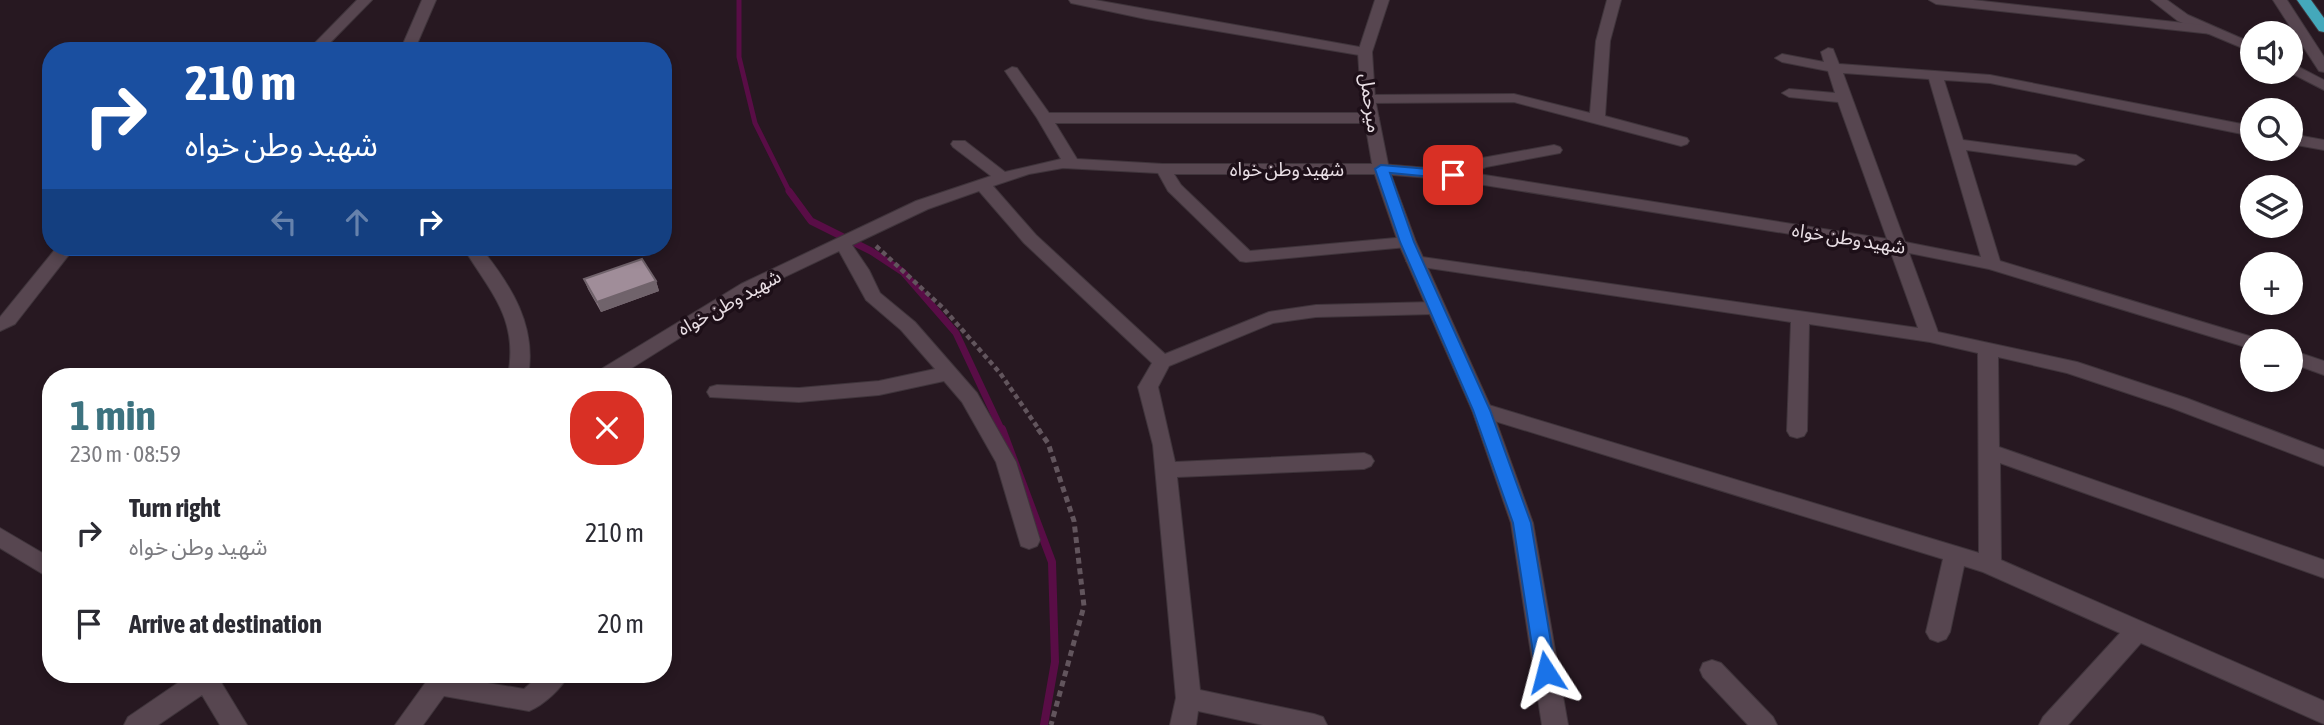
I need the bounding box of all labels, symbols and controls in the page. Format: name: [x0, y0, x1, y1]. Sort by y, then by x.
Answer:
map controls: [2240, 21, 2303, 392]
button: sound: [2240, 21, 2303, 84]
text: 210 m: [185, 54, 296, 110]
icon: right: [70, 70, 161, 161]
street label: میرحمل: [1355, 72, 1386, 134]
button: search: [2240, 98, 2303, 161]
text: شهید وطن خواه: [185, 126, 378, 163]
pin: [1423, 145, 1483, 205]
icon: arrive: [1434, 156, 1472, 194]
street label: شهید وطن خواه: [1230, 158, 1344, 181]
button: layers: [2240, 175, 2303, 238]
icon: left: [265, 203, 303, 241]
icon: ahead: [338, 203, 376, 241]
icon: right: [411, 203, 449, 241]
street label: شهید وطن خواه: [1791, 218, 1907, 259]
button: +: [2240, 252, 2303, 315]
street label: شهید وطن خواه: [674, 265, 785, 340]
button: −: [2240, 329, 2303, 392]
text: 1 min: [70, 391, 156, 439]
button: close: [570, 391, 644, 465]
text: 230 m · 08:59: [70, 441, 181, 467]
text: Turn right: [129, 493, 220, 523]
icon: right: [70, 514, 108, 552]
text: 210 m: [585, 518, 644, 548]
text: شهید وطن خواه: [129, 534, 268, 560]
icon: arrive: [70, 605, 108, 643]
text: Arrive at destination: [129, 609, 322, 639]
text: 20 m: [597, 609, 644, 639]
position arrow: [1509, 635, 1583, 709]

